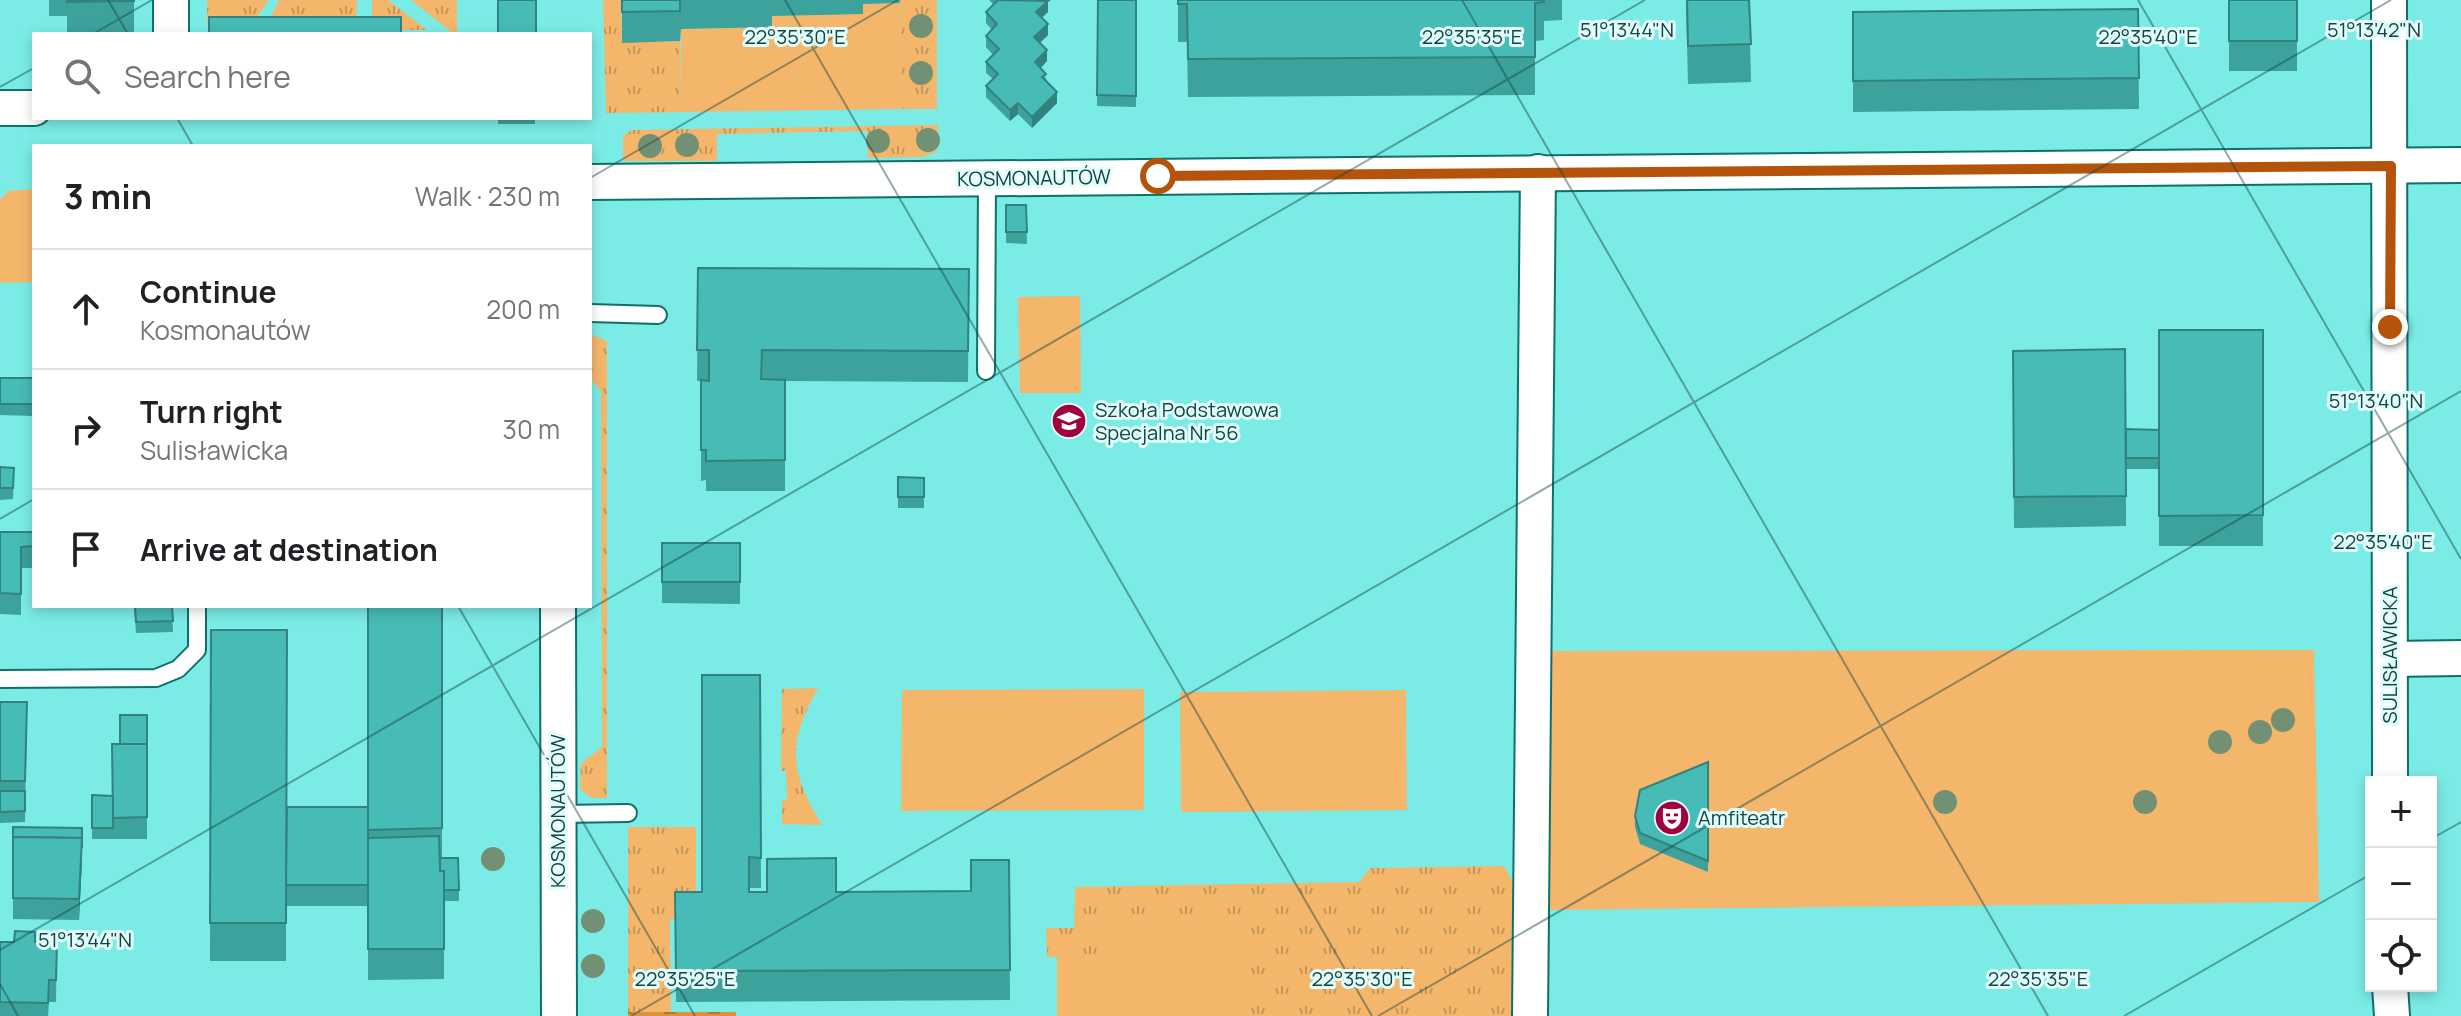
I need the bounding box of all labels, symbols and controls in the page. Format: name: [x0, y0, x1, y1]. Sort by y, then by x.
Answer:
text: 51°13'44"N: [1580, 16, 1674, 43]
text: 51°13'42"N: [2327, 16, 2421, 43]
text: 22°35'30"E: [744, 23, 846, 50]
text: 22°35'35"E: [1422, 23, 1522, 50]
text: 22°35'40"E: [2098, 23, 2198, 50]
search box: [32, 32, 592, 120]
icon: search: [60, 54, 104, 98]
text: Search here: [124, 56, 291, 97]
route start: [1140, 158, 1176, 194]
street label: KOSMONAUTÓW: [957, 163, 1111, 192]
text: 3 min: [64, 173, 152, 219]
text: Walk · 230 m: [415, 178, 560, 214]
text: Continue: [140, 271, 276, 312]
icon: ahead: [64, 287, 108, 331]
text: 200 m: [486, 291, 560, 327]
route end: [2372, 309, 2408, 345]
text: Kosmonautów: [140, 312, 311, 348]
text: 51°13'40"N: [2329, 387, 2423, 414]
text: Turn right: [140, 391, 283, 432]
place label: Szkoła Podstawowa Specjalna Nr 56: [1095, 396, 1279, 446]
school or university icon: Szkoła Podstawowa Specjalna Nr 56: [1050, 402, 1088, 440]
icon: right: [64, 407, 108, 451]
text: 30 m: [503, 411, 560, 447]
text: Sulisławicka: [140, 432, 288, 468]
icon: arrive: [64, 527, 108, 571]
text: 22°35'40"E: [2333, 528, 2433, 555]
text: Arrive at destination: [140, 529, 438, 570]
street label: SULISŁAWICKA: [2376, 586, 2403, 724]
street label: KOSMONAUTÓW: [544, 734, 571, 888]
map controls: [2365, 776, 2437, 992]
button: +: [2365, 776, 2437, 848]
theatre icon: Amfiteatr: [1653, 799, 1691, 837]
place label: Amfiteatr: [1698, 804, 1785, 831]
button: −: [2365, 848, 2437, 920]
button: locate: [2365, 920, 2437, 992]
text: 51°13'44"N: [38, 926, 132, 953]
text: 22°35'25"E: [635, 965, 735, 992]
text: 22°35'30"E: [1311, 965, 1413, 992]
text: 22°35'35"E: [1988, 965, 2088, 992]

